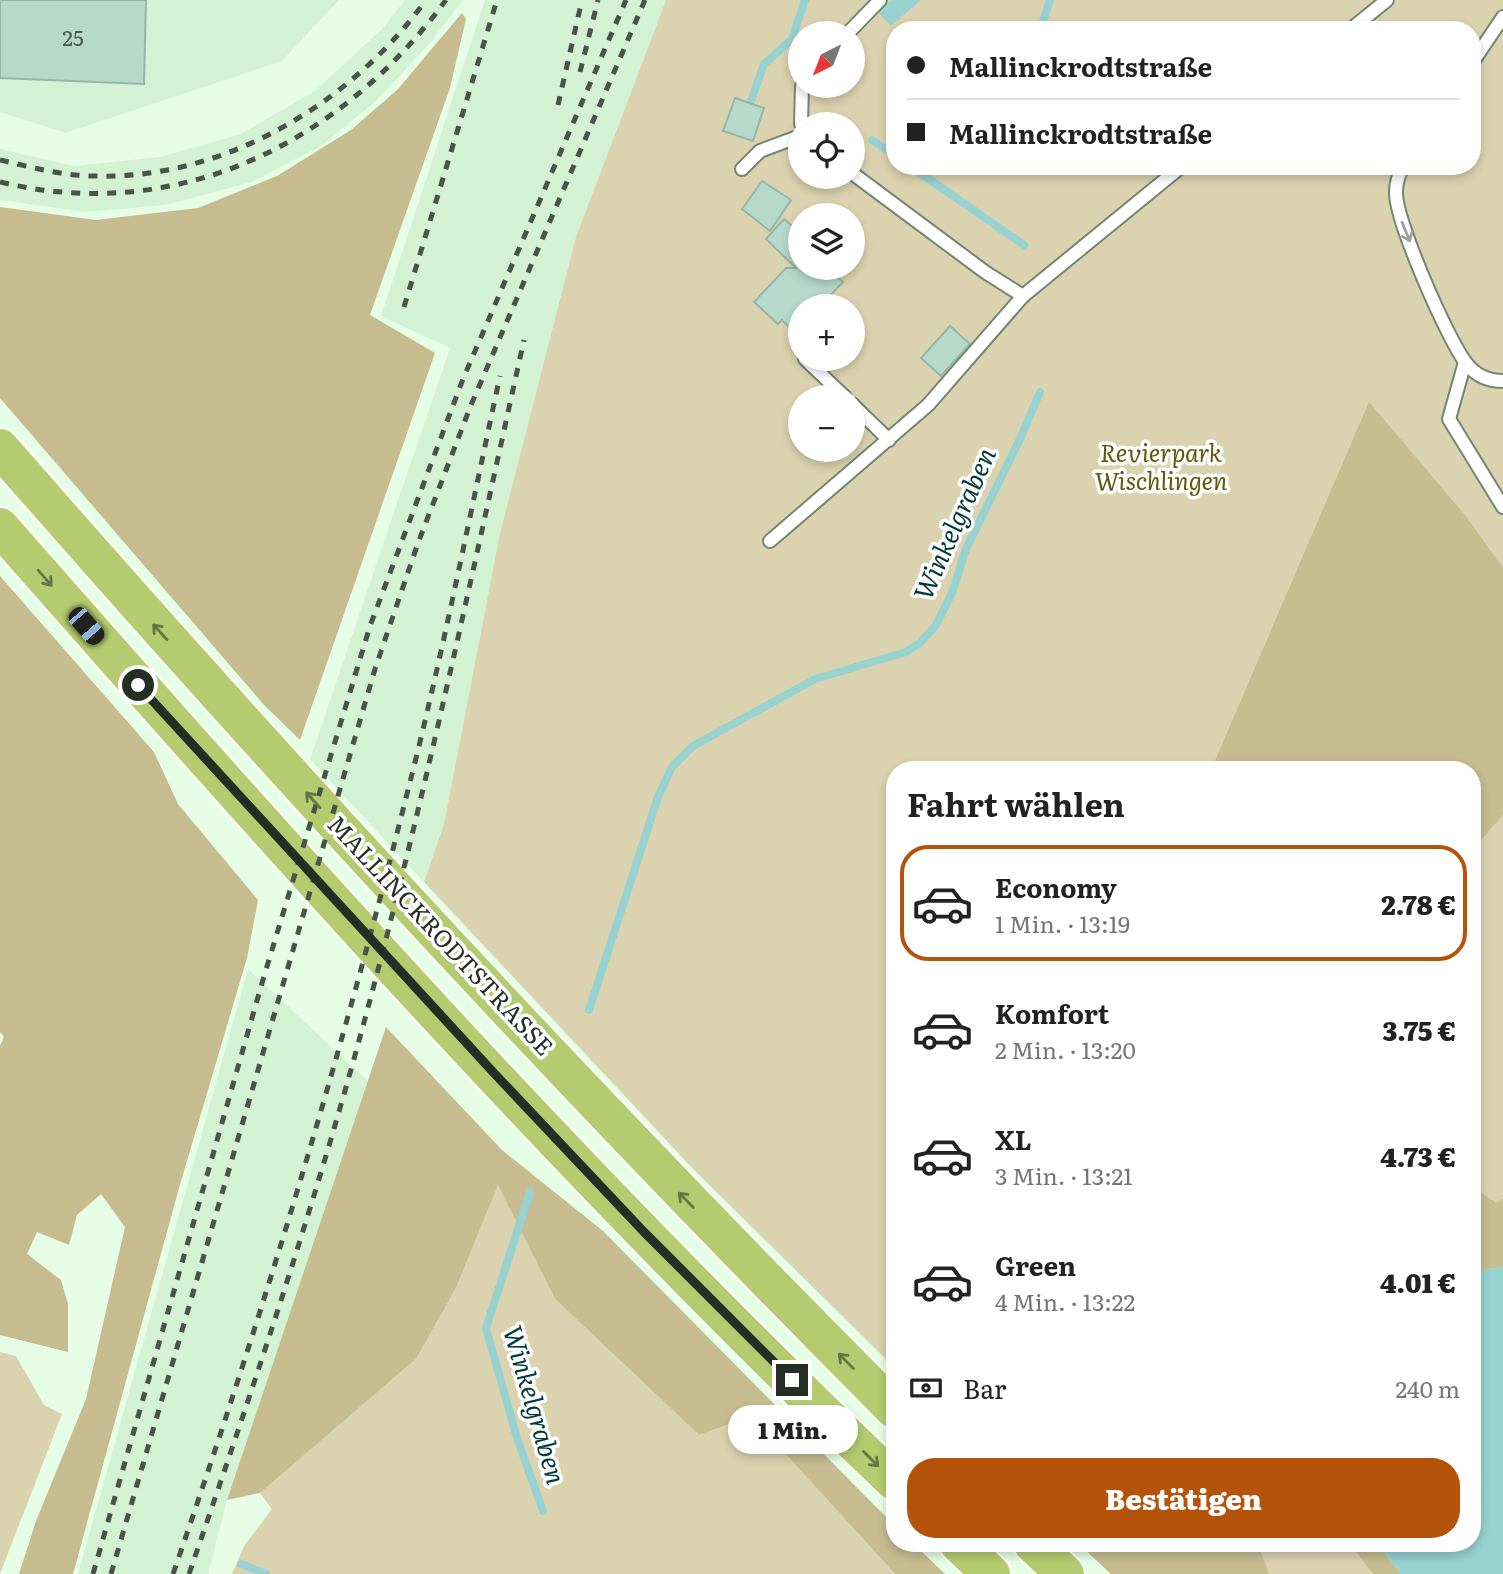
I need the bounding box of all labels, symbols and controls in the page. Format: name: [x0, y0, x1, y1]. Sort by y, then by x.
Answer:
house number: 25: [62, 21, 84, 52]
north arrow: [788, 21, 864, 98]
map controls: [788, 21, 865, 462]
text: Mallinckrodtstraße: [949, 46, 1212, 85]
button: locate: [788, 112, 865, 189]
text: Mallinckrodtstraße: [949, 113, 1212, 152]
button: layers: [788, 203, 865, 280]
one-way arrow: [1401, 220, 1414, 242]
button: +: [788, 294, 865, 371]
button: −: [788, 385, 865, 462]
park label: Revierpark Wischlingen: [1095, 434, 1227, 497]
water label: Winkelgraben: [902, 440, 1004, 606]
one-way arrow: [37, 569, 53, 587]
car: [65, 603, 108, 649]
one-way arrow: [152, 624, 169, 641]
route start: [122, 669, 154, 701]
text: Fahrt wählen: [907, 779, 1125, 827]
one-way arrow: [305, 792, 322, 809]
street label: MALLINCKRODTSTRASSE: [321, 806, 563, 1062]
text: Economy: [995, 867, 1117, 906]
icon: car: [911, 872, 974, 935]
text: 2.78 €: [1381, 884, 1456, 923]
text: 1 Min. · 13:19: [995, 906, 1130, 940]
text: Komfort: [995, 993, 1109, 1032]
icon: car: [911, 998, 974, 1061]
text: 3.75 €: [1382, 1010, 1456, 1049]
text: 2 Min. · 13:20: [995, 1032, 1136, 1066]
text: XL: [995, 1119, 1032, 1158]
icon: car: [911, 1124, 974, 1187]
text: 4.73 €: [1380, 1136, 1456, 1175]
text: 3 Min. · 13:21: [995, 1158, 1133, 1192]
one-way arrow: [677, 1191, 694, 1208]
text: Green: [995, 1245, 1076, 1284]
icon: car: [911, 1250, 974, 1313]
text: 4.01 €: [1380, 1262, 1456, 1301]
text: 4 Min. · 13:22: [995, 1284, 1135, 1318]
water label: Winkelgraben: [495, 1320, 578, 1489]
one-way arrow: [838, 1353, 855, 1370]
route end: [776, 1364, 808, 1396]
text: Bar: [963, 1368, 1006, 1407]
icon: cash: [907, 1369, 945, 1407]
text: 240 m: [1395, 1371, 1460, 1405]
callout: 1 Min.: [727, 1404, 857, 1454]
text: 1 Min.: [758, 1412, 828, 1446]
one-way arrow: [862, 1450, 879, 1467]
button: Bestätigen: [907, 1458, 1460, 1538]

